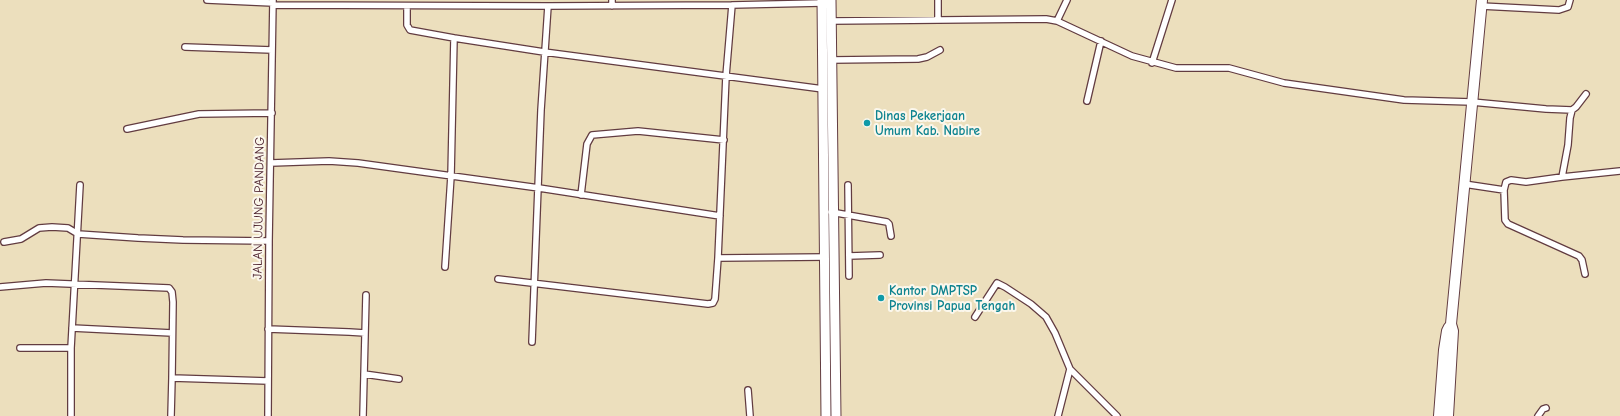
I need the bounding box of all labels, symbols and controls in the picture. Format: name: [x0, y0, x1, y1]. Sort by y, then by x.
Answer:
place label: Dinas Pekerjaan Umum Kab. Nabire: [875, 108, 980, 139]
marker: Dinas Pekerjaan Umum Kab. Nabire: [862, 118, 872, 128]
street label: JALAN UJUNG PANDANG: [250, 136, 268, 280]
place label: Kantor DMPTSP Provinsi Papua Tengah: [889, 283, 1015, 314]
marker: Kantor DMPTSP Provinsi Papua Tengah: [876, 293, 886, 303]

